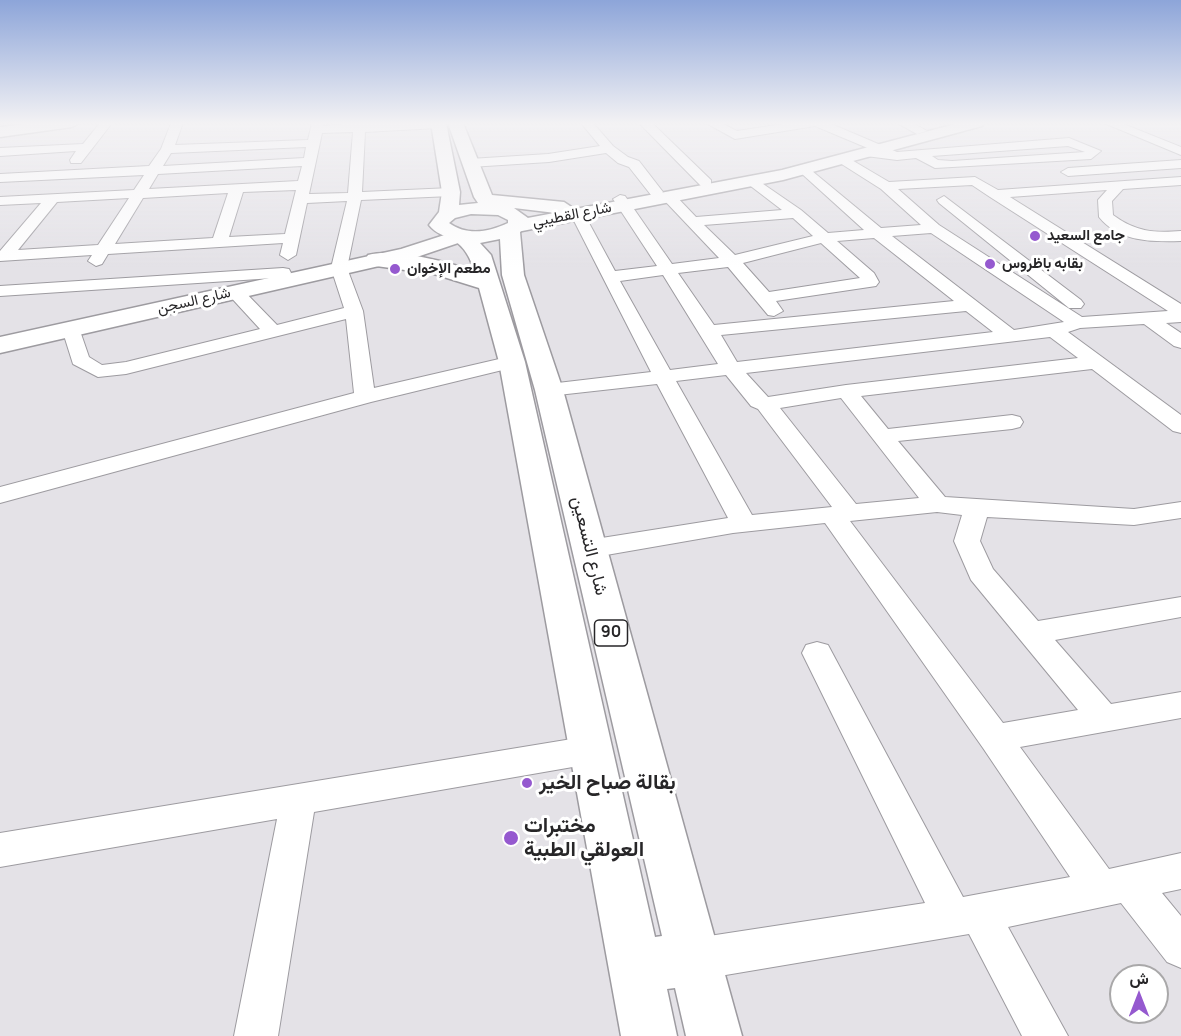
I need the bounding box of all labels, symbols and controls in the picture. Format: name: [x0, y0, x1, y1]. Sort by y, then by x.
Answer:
street label: شارع القطيبي: [531, 199, 613, 231]
place label: جامع السعيد: [1047, 227, 1125, 245]
marker: جامع السعيد: [1028, 229, 1042, 243]
place label: بقابه باظروس: [1002, 255, 1083, 273]
marker: بقابه باظروس: [983, 257, 997, 271]
place label: مطعم الإخوان: [407, 260, 491, 278]
marker: مطعم الإخوان: [388, 262, 402, 276]
street label: شارع السجن: [156, 284, 232, 318]
street label: شارع التسعين: [566, 494, 612, 598]
road number: 90: [594, 620, 628, 646]
place label: بقالة صباح الخير: [539, 770, 676, 796]
marker: بقالة صباح الخير: [520, 776, 534, 790]
place label: مختبرات العولقي الطبية: [524, 813, 644, 863]
marker: مختبرات العولقي الطبية: [502, 829, 520, 847]
north arrow: [1109, 964, 1169, 1024]
text: ش: [1129, 967, 1149, 989]

